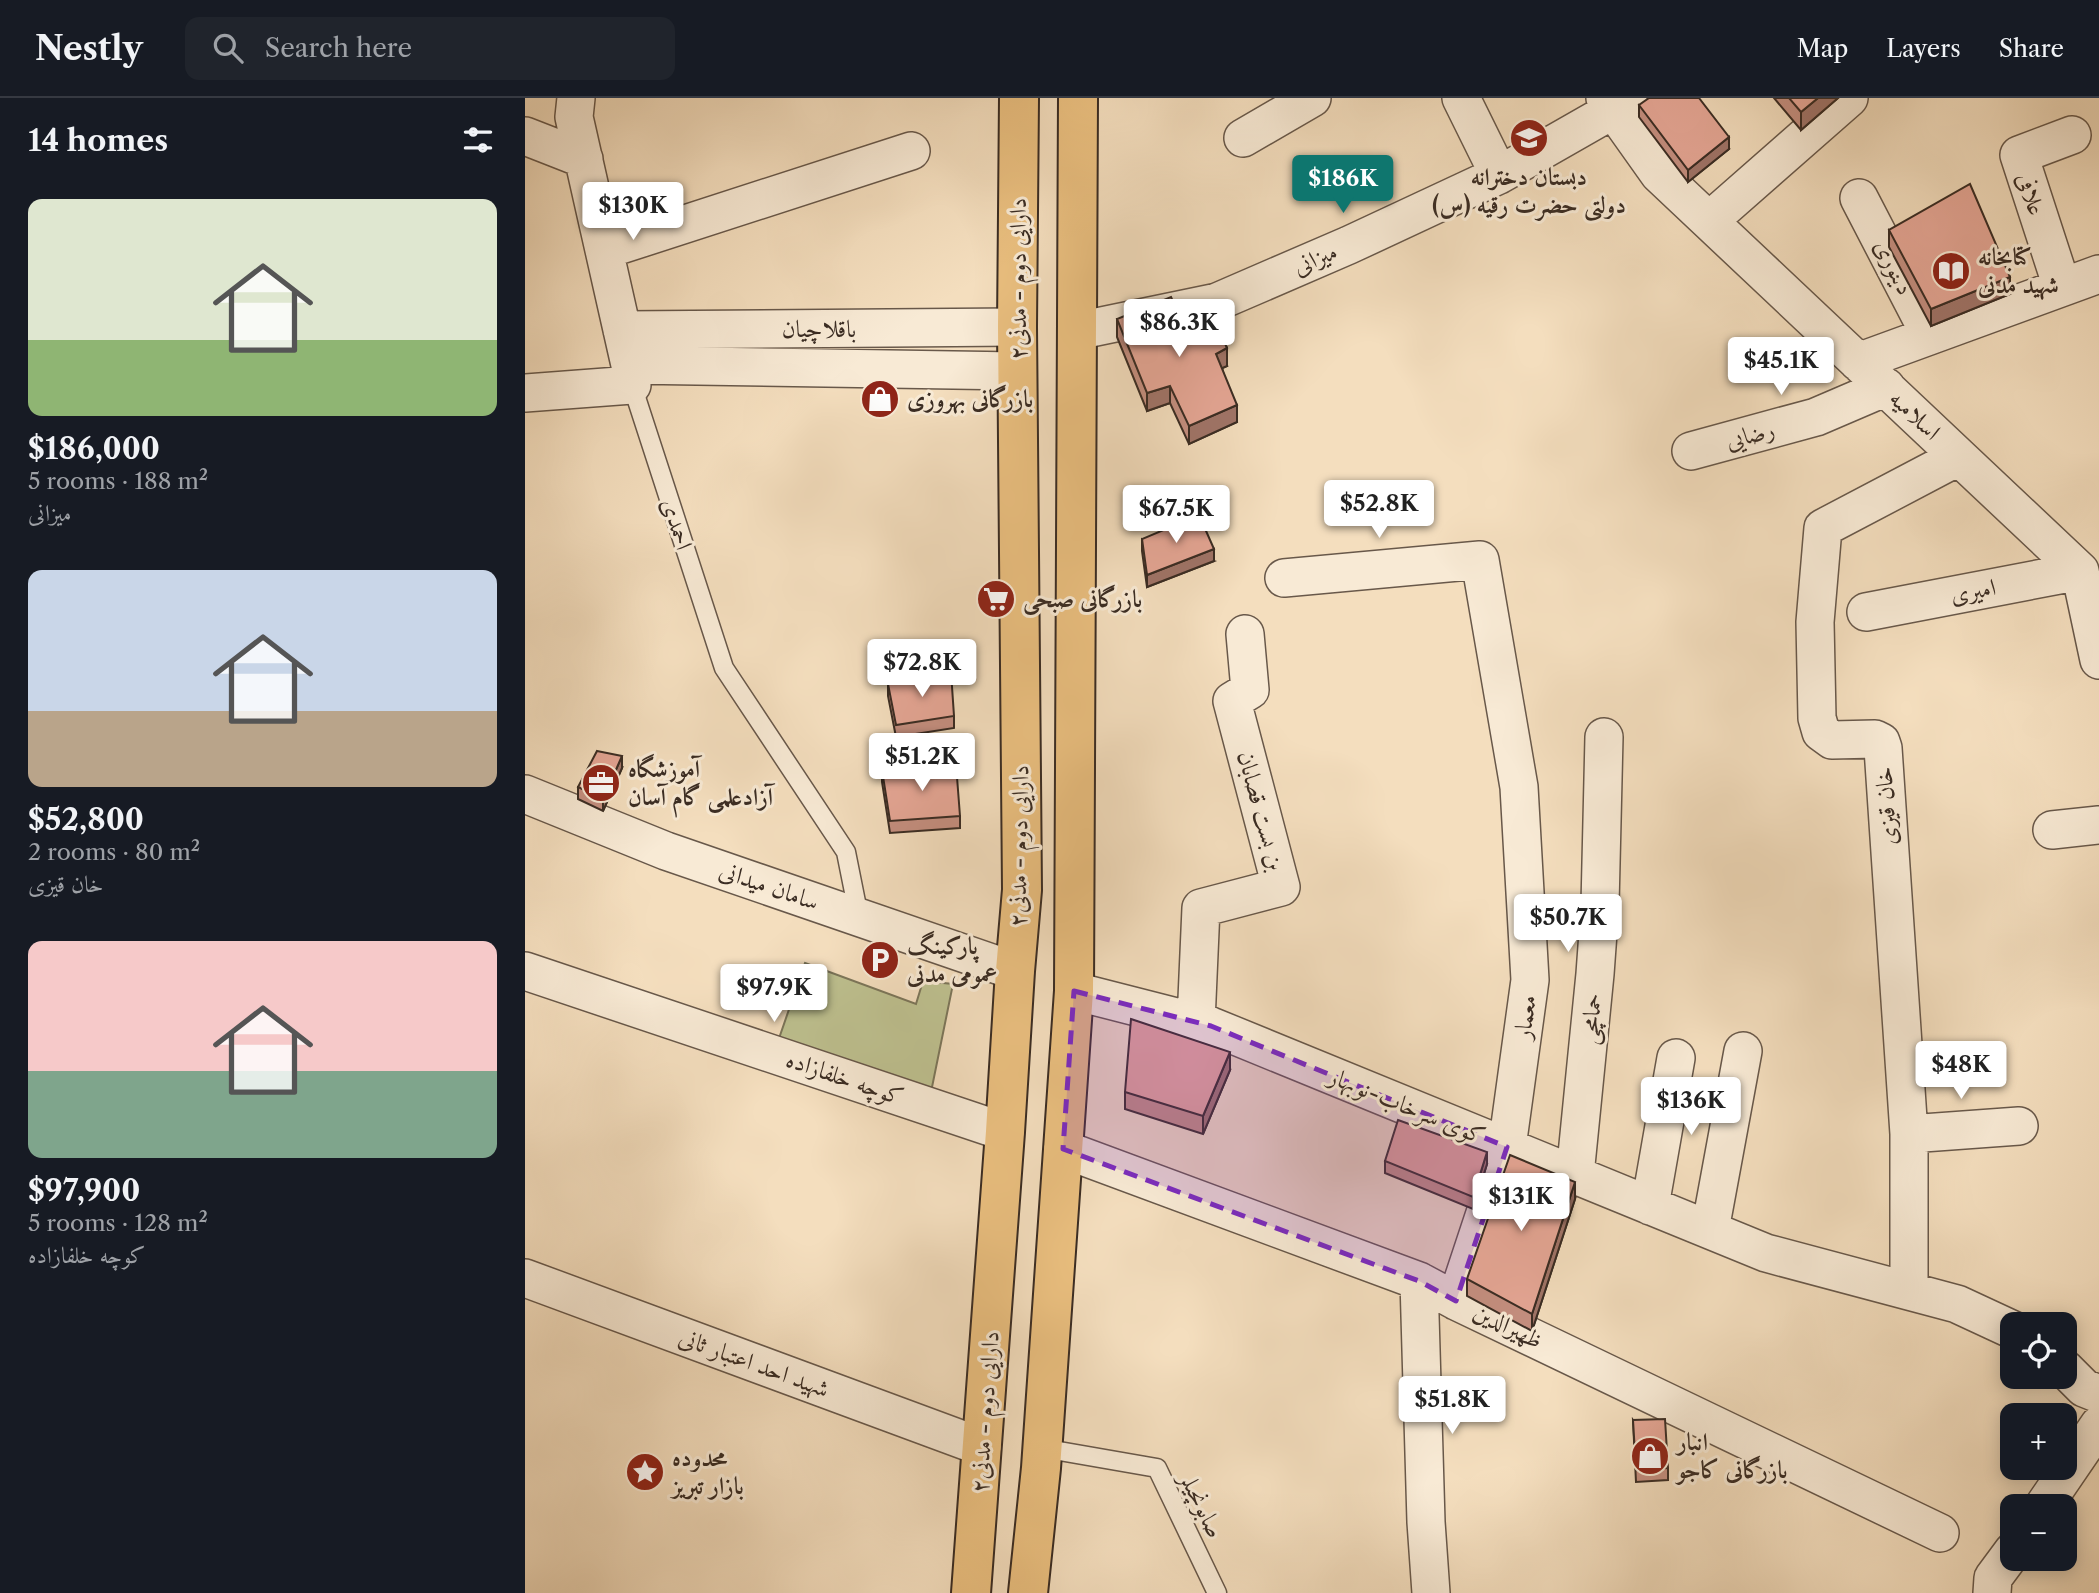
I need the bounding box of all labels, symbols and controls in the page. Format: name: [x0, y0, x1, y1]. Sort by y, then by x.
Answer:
search box: [185, 17, 675, 80]
text: Nestly: [35, 28, 143, 69]
icon: search: [209, 29, 247, 67]
text: Search here: [265, 32, 412, 64]
text: Map: [1797, 34, 1848, 63]
text: Layers: [1886, 34, 1961, 63]
text: Share: [1999, 34, 2064, 63]
school or university icon: دبستان دخترانه دولتی حضرت رقیه (س): [1508, 117, 1550, 159]
icon: filters: [459, 121, 497, 159]
text: 14 homes: [28, 122, 168, 159]
pin: $186K: [1294, 156, 1392, 215]
place label: دبستان دخترانه دولتی حضرت رقیه (س): [1432, 162, 1626, 222]
text: $186K: [1308, 164, 1378, 192]
street label: علافی: [2011, 169, 2052, 219]
pin: $130K: [584, 183, 682, 242]
text: $130K: [598, 191, 668, 219]
street label: دارایی دوم - مدنی۲: [1003, 198, 1039, 360]
street label: دینوری: [1867, 234, 1921, 300]
street label: میزانی: [1288, 236, 1341, 281]
place label: کتابخانه شهید مدنی: [1977, 242, 2059, 301]
icon: home: [200, 245, 326, 371]
library icon: کتابخانه شهید مدنی: [1930, 250, 1972, 292]
pin: $86.3K: [1122, 300, 1236, 359]
text: $86.3K: [1140, 308, 1218, 336]
street label: باقلاچیان: [782, 314, 856, 345]
pin: $45.1K: [1724, 338, 1838, 397]
text: $45.1K: [1744, 346, 1818, 374]
shop icon: بازرگانی بهروزی: [859, 378, 901, 420]
street label: اسلامیه: [1884, 383, 1947, 446]
place label: بازرگانی بهروزی: [907, 384, 1033, 415]
street label: رضایی: [1722, 414, 1778, 456]
text: $186,000: [28, 430, 160, 467]
text: 5 rooms · 188 m²: [28, 467, 208, 495]
pin: $52.8K: [1322, 480, 1436, 540]
pin: $67.5K: [1119, 486, 1233, 545]
text: $52.8K: [1340, 489, 1418, 517]
street label: احمدی: [656, 494, 699, 553]
text: $67.5K: [1139, 494, 1213, 522]
text: میزانی: [28, 499, 71, 527]
street label: امیری: [1948, 572, 1998, 609]
supermarket icon: بازرگانی صبحی: [975, 578, 1017, 620]
place label: بازرگانی صبحی: [1023, 584, 1142, 615]
icon: home: [200, 616, 326, 742]
pin: $72.8K: [865, 640, 979, 699]
text: $72.8K: [883, 648, 961, 676]
pin: $51.2K: [865, 734, 979, 793]
text: $51.2K: [885, 742, 959, 770]
street label: بن بست قصابان: [1232, 748, 1292, 874]
place label: آموزشگاه آزادعلمی گام آسان: [628, 753, 776, 818]
office icon: آموزشگاه آزادعلمی گام آسان: [580, 762, 622, 804]
street label: دارایی دوم - مدنی۲: [1003, 765, 1041, 927]
street label: خان قیزی: [1868, 766, 1903, 846]
text: $52,800: [28, 801, 144, 838]
text: 2 rooms · 80 m²: [28, 838, 200, 866]
street label: سامان میدانی: [716, 855, 823, 916]
text: خان قیزی: [28, 870, 103, 898]
pin: $50.7K: [1511, 894, 1625, 954]
text: $50.7K: [1530, 903, 1606, 931]
place label: پارکینگ عمومی مدنی: [906, 930, 997, 989]
parking icon: پارکینگ عمومی مدنی: [859, 939, 901, 981]
pin: $97.9K: [717, 964, 831, 1024]
text: $97.9K: [736, 973, 812, 1001]
icon: home: [200, 987, 326, 1113]
street label: حمامچی: [1573, 992, 1611, 1046]
street label: معمار: [1507, 993, 1542, 1043]
pin: $48K: [1920, 1042, 2002, 1101]
street label: کوچه خلفازاده: [782, 1044, 908, 1114]
text: $48K: [1931, 1050, 1991, 1078]
street label: کوی سرخاب-نوبهار: [1322, 1060, 1490, 1152]
pin: $136K: [1642, 1077, 1740, 1137]
text: $136K: [1657, 1086, 1725, 1114]
text: $97,900: [28, 1172, 140, 1209]
pin: $131K: [1472, 1174, 1570, 1233]
text: $131K: [1489, 1182, 1553, 1210]
text: 5 rooms · 128 m²: [28, 1209, 208, 1237]
text: کوچه خلفازاده: [28, 1241, 145, 1269]
street label: ظهیرالدین: [1469, 1296, 1548, 1355]
map controls: [2000, 1312, 2077, 1571]
button: locate: [2000, 1312, 2077, 1389]
street label: شهید احد اعتبار ثانی: [675, 1322, 833, 1404]
street label: دارایی دوم - مدنی۲: [964, 1330, 1012, 1494]
pin: $51.8K: [1395, 1376, 1509, 1436]
text: $51.8K: [1415, 1385, 1489, 1413]
button: +: [2000, 1403, 2077, 1480]
place label: انبار بازرگانی کاجو: [1674, 1427, 1787, 1485]
shop icon: انبار بازرگانی کاجو: [1629, 1435, 1671, 1477]
place label: محدوده بازار تبریز: [669, 1443, 744, 1501]
place icon: محدوده بازار تبریز: [624, 1451, 666, 1493]
street label: صابونچیلر: [1171, 1465, 1231, 1543]
button: −: [2000, 1494, 2077, 1571]

